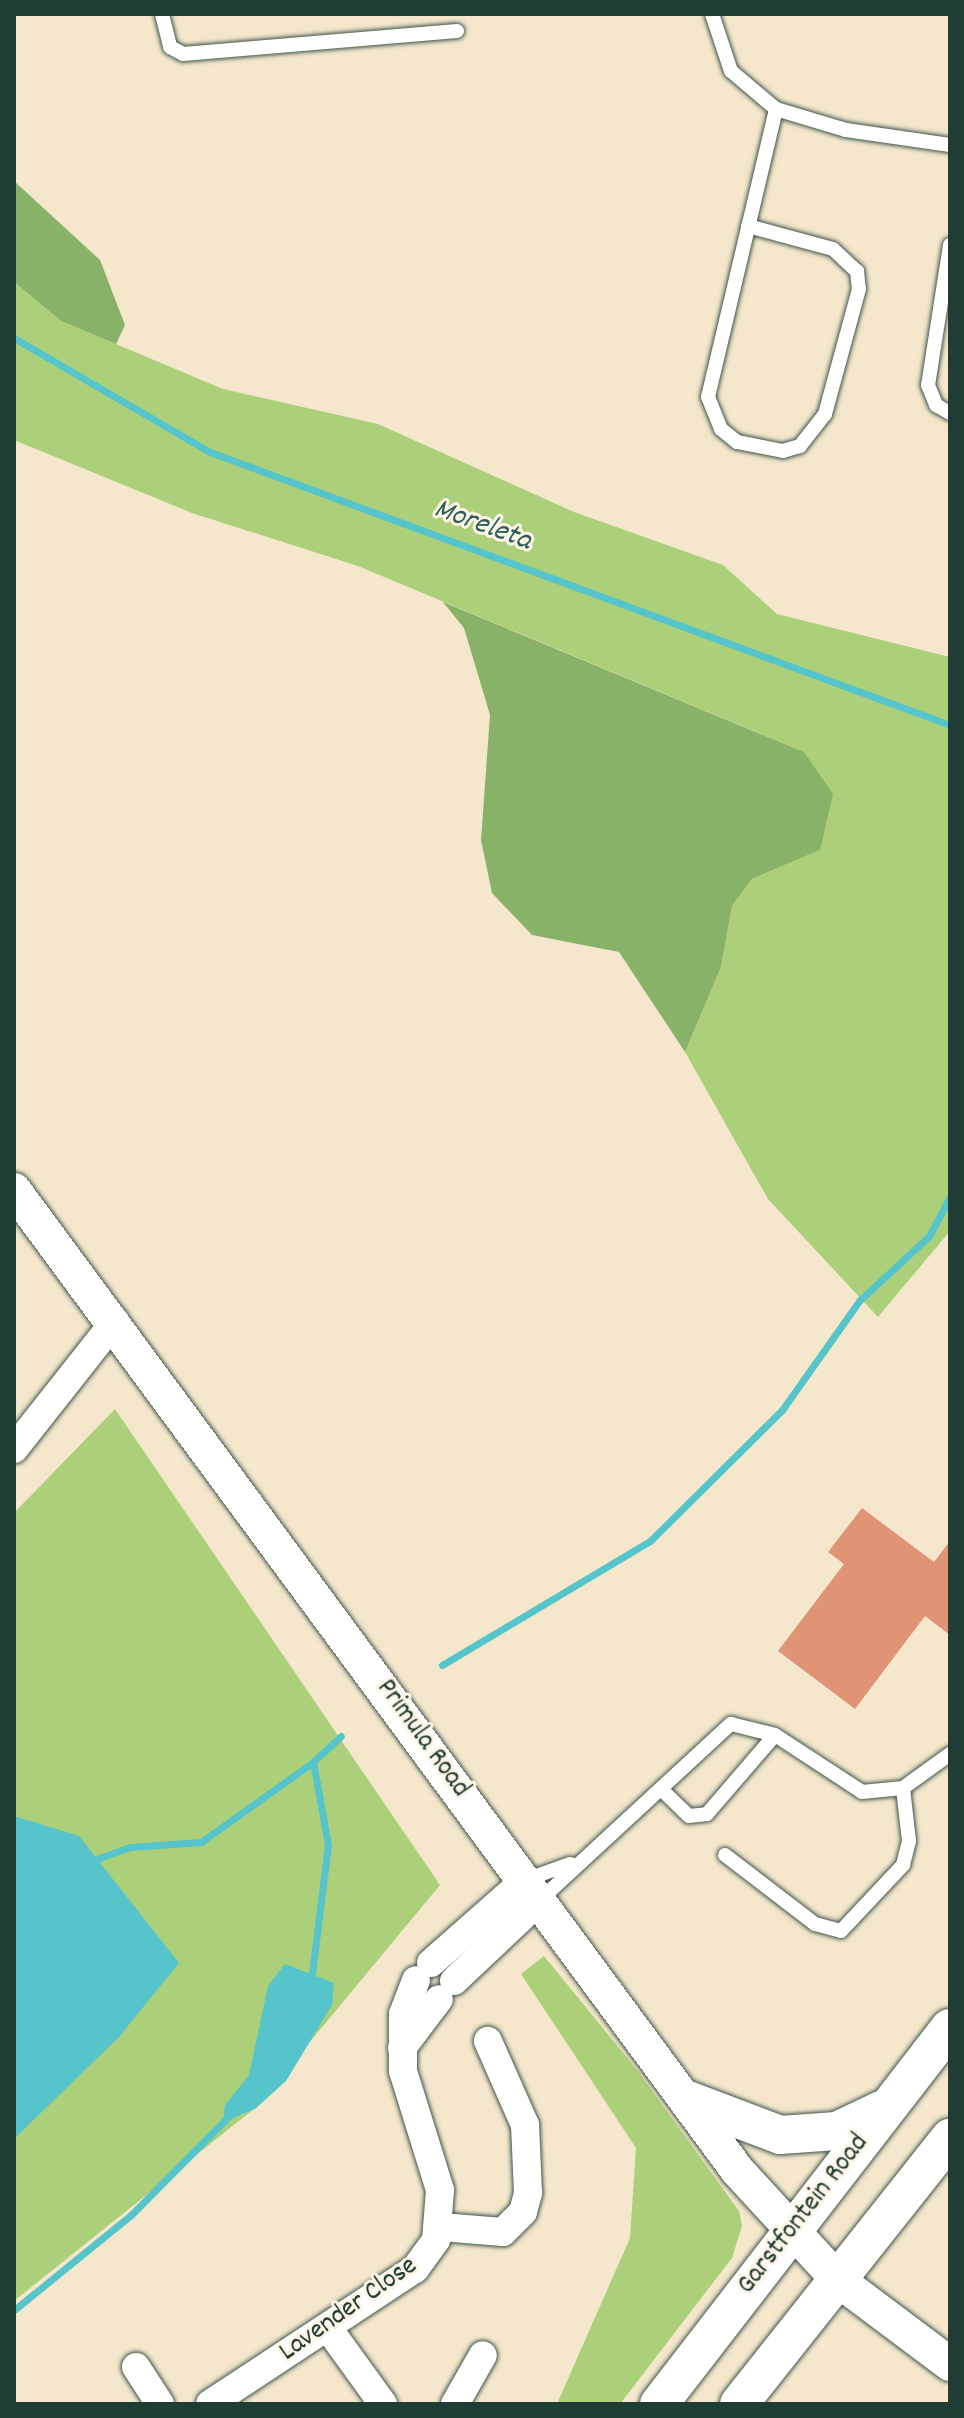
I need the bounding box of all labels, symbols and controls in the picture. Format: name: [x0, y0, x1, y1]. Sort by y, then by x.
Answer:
water label: Moreleta: [429, 493, 535, 561]
street label: Primula Road: [368, 1673, 476, 1805]
street label: Garstfontein Road: [731, 2128, 877, 2302]
street label: Lavender Close: [273, 2250, 425, 2370]

